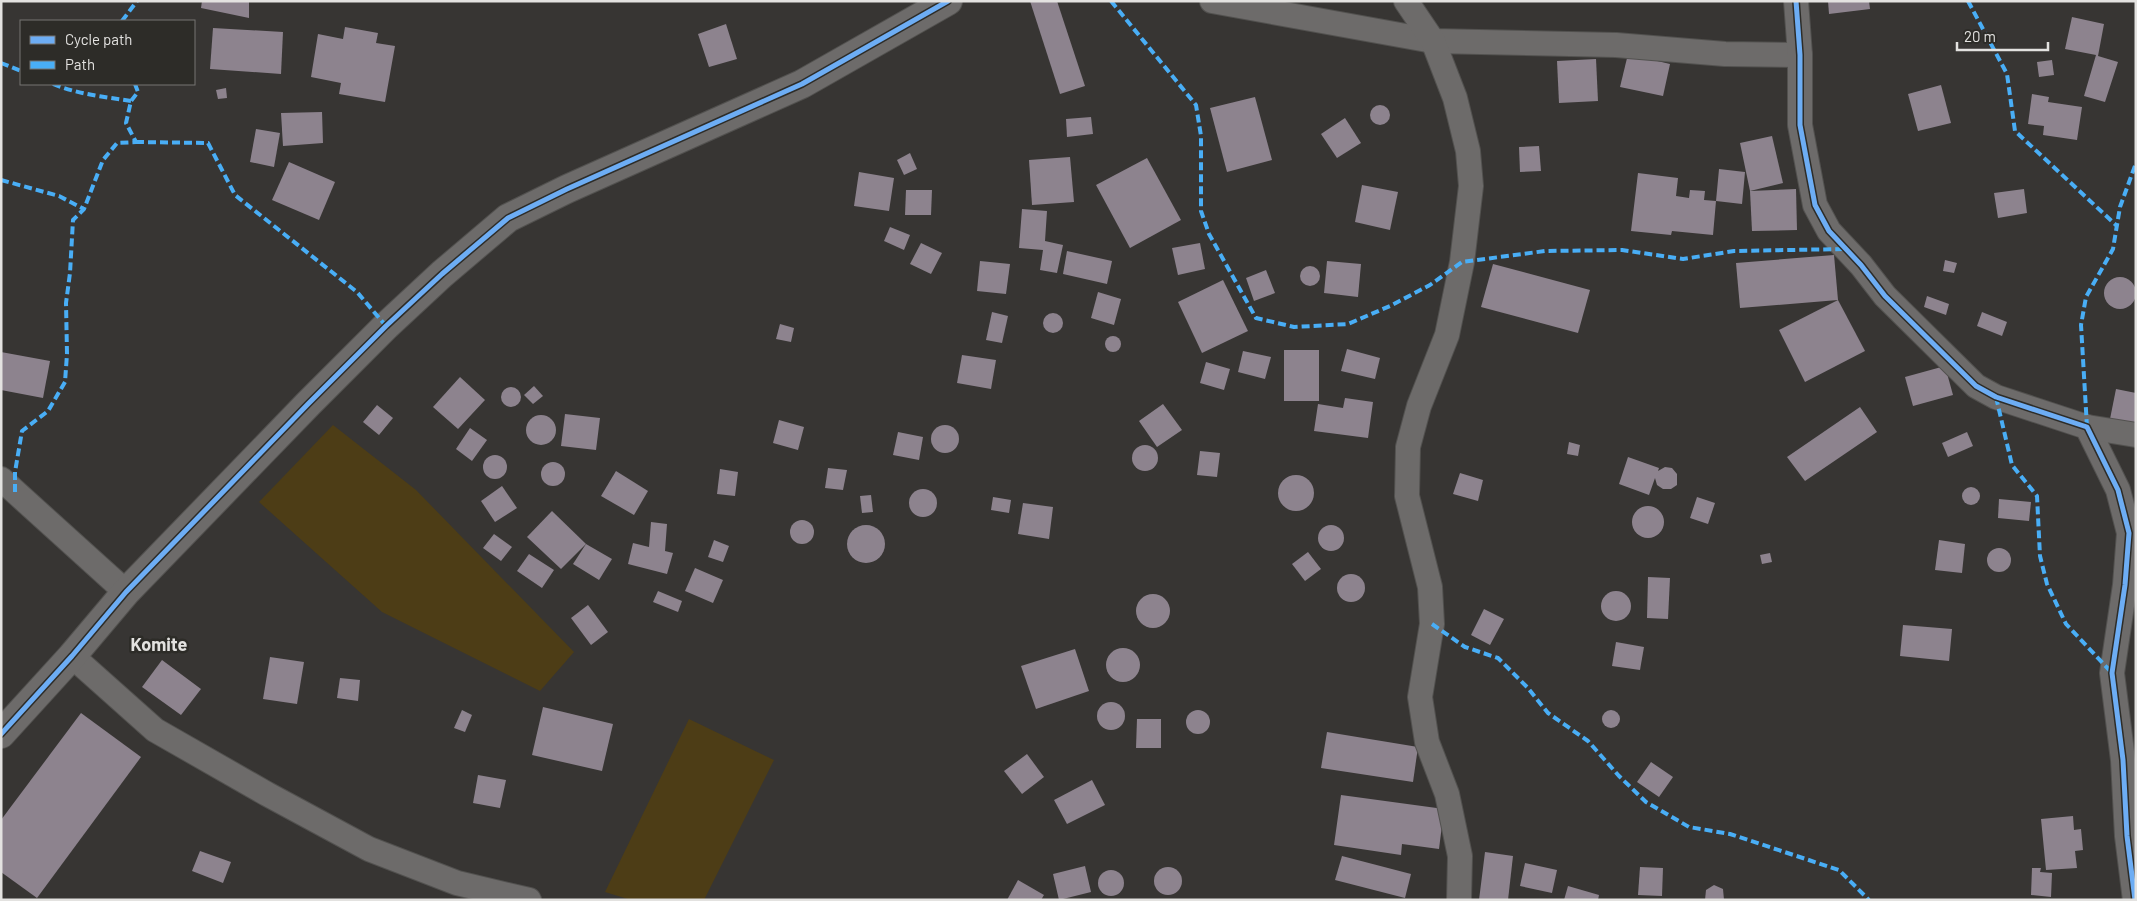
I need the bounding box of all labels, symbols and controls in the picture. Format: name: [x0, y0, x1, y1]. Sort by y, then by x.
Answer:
legend: [20, 20, 195, 85]
scale bar: [1957, 20, 2048, 52]
text: 20 m: [1964, 27, 1996, 45]
text: Cycle path: [65, 30, 132, 48]
text: Path: [65, 55, 95, 73]
district label: Komite: [131, 633, 188, 655]

